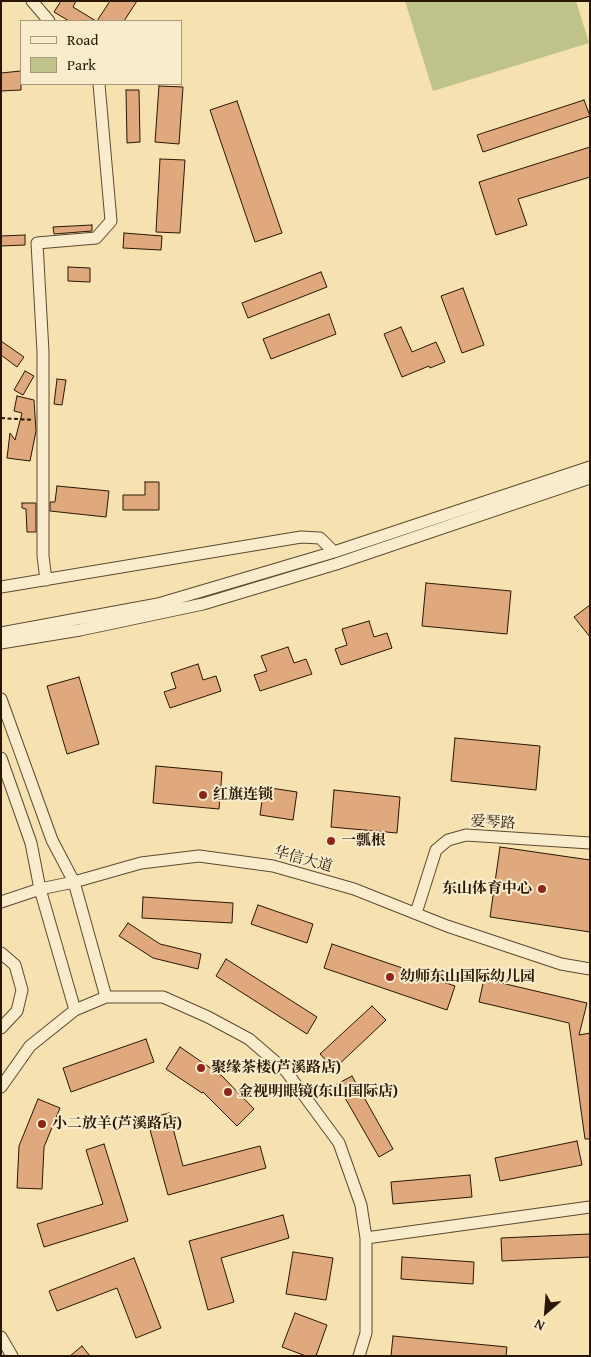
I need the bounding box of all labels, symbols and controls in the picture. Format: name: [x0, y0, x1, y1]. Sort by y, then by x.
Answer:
legend: [20, 20, 182, 85]
text: Road: [67, 29, 98, 50]
text: Park: [67, 54, 96, 75]
place label: 红旗连锁: [213, 786, 273, 804]
marker: 红旗连锁: [197, 789, 209, 801]
street label: 爱琴路: [470, 813, 516, 833]
place label: 一瓢根: [341, 832, 386, 850]
marker: 一瓢根: [325, 835, 337, 847]
street label: 华信大道: [272, 844, 334, 876]
place label: 东山体育中心: [442, 880, 532, 898]
marker: 东山体育中心: [536, 883, 548, 895]
place label: 幼师东山国际幼儿园: [400, 968, 535, 986]
marker: 幼师东山国际幼儿园: [384, 971, 396, 983]
place label: 聚缘茶楼(芦溪路店): [211, 1059, 341, 1077]
marker: 聚缘茶楼(芦溪路店): [195, 1062, 207, 1074]
place label: 金视明眼镜(东山国际店): [238, 1083, 398, 1101]
marker: 金视明眼镜(东山国际店): [222, 1086, 234, 1098]
place label: 小二放羊(芦溪路店): [52, 1115, 182, 1133]
marker: 小二放羊(芦溪路店): [36, 1118, 48, 1130]
north arrow: [521, 1287, 571, 1337]
text: N: [530, 1314, 548, 1336]

